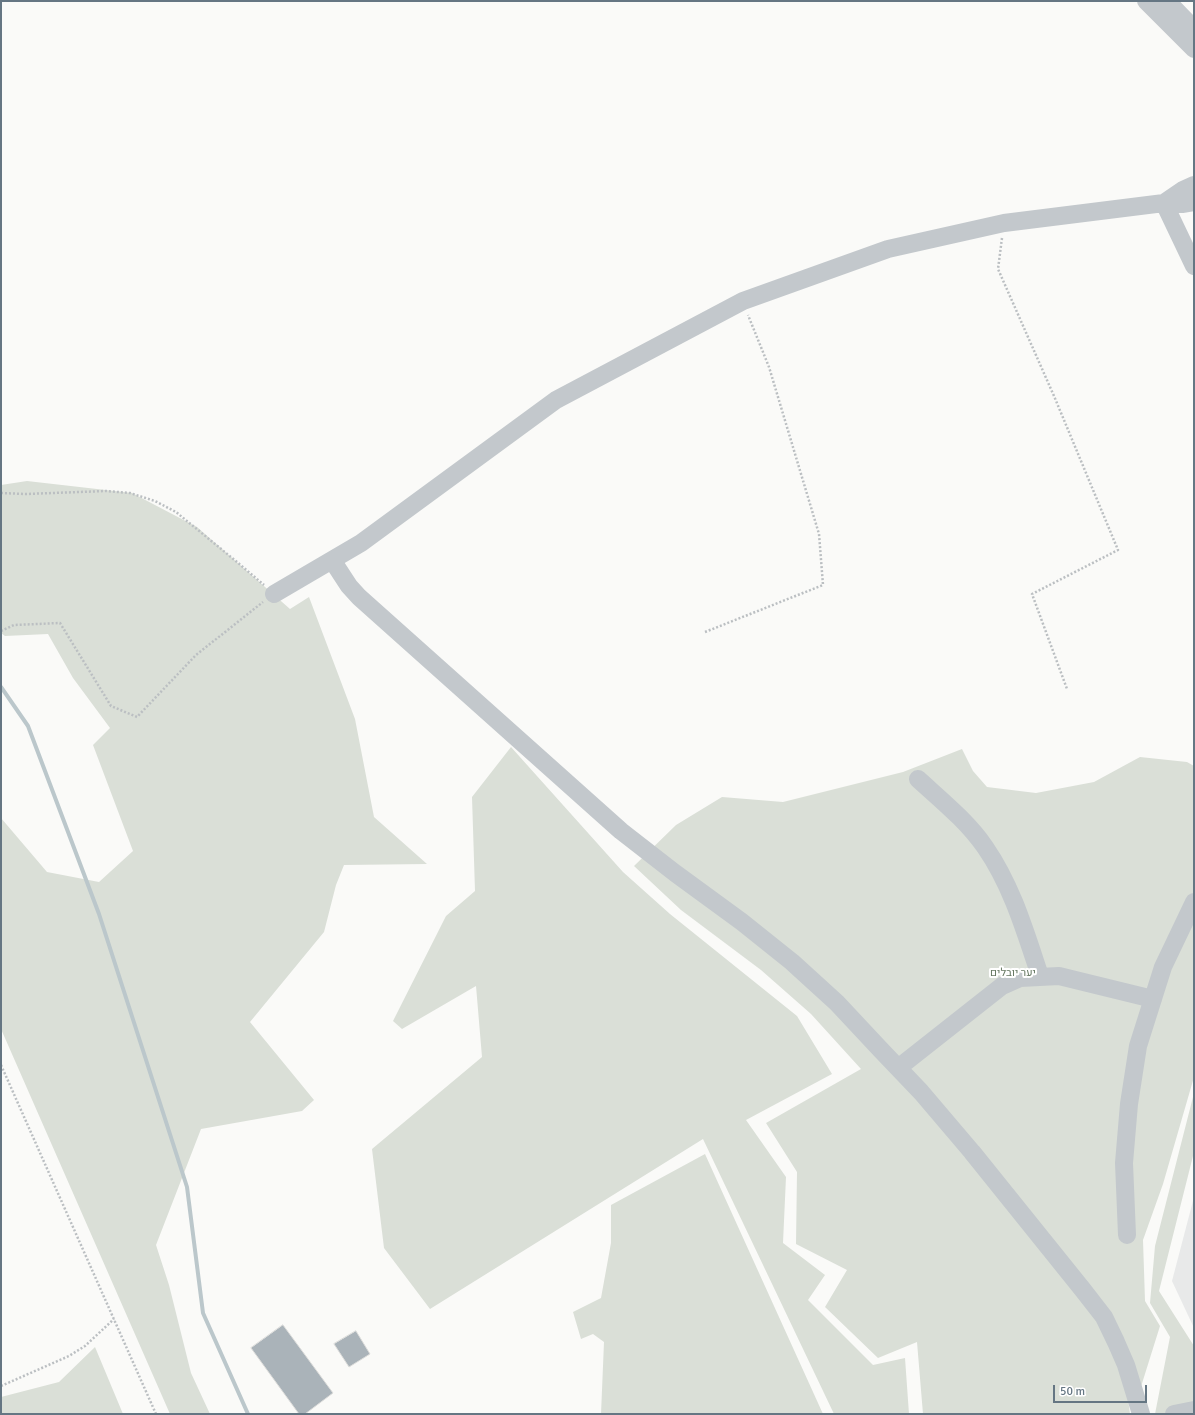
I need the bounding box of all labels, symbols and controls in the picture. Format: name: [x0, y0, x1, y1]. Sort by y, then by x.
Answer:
park label: יער יובלים: [990, 966, 1036, 980]
scale bar: [1055, 1377, 1149, 1403]
text: 50 m: [1060, 1384, 1085, 1399]

